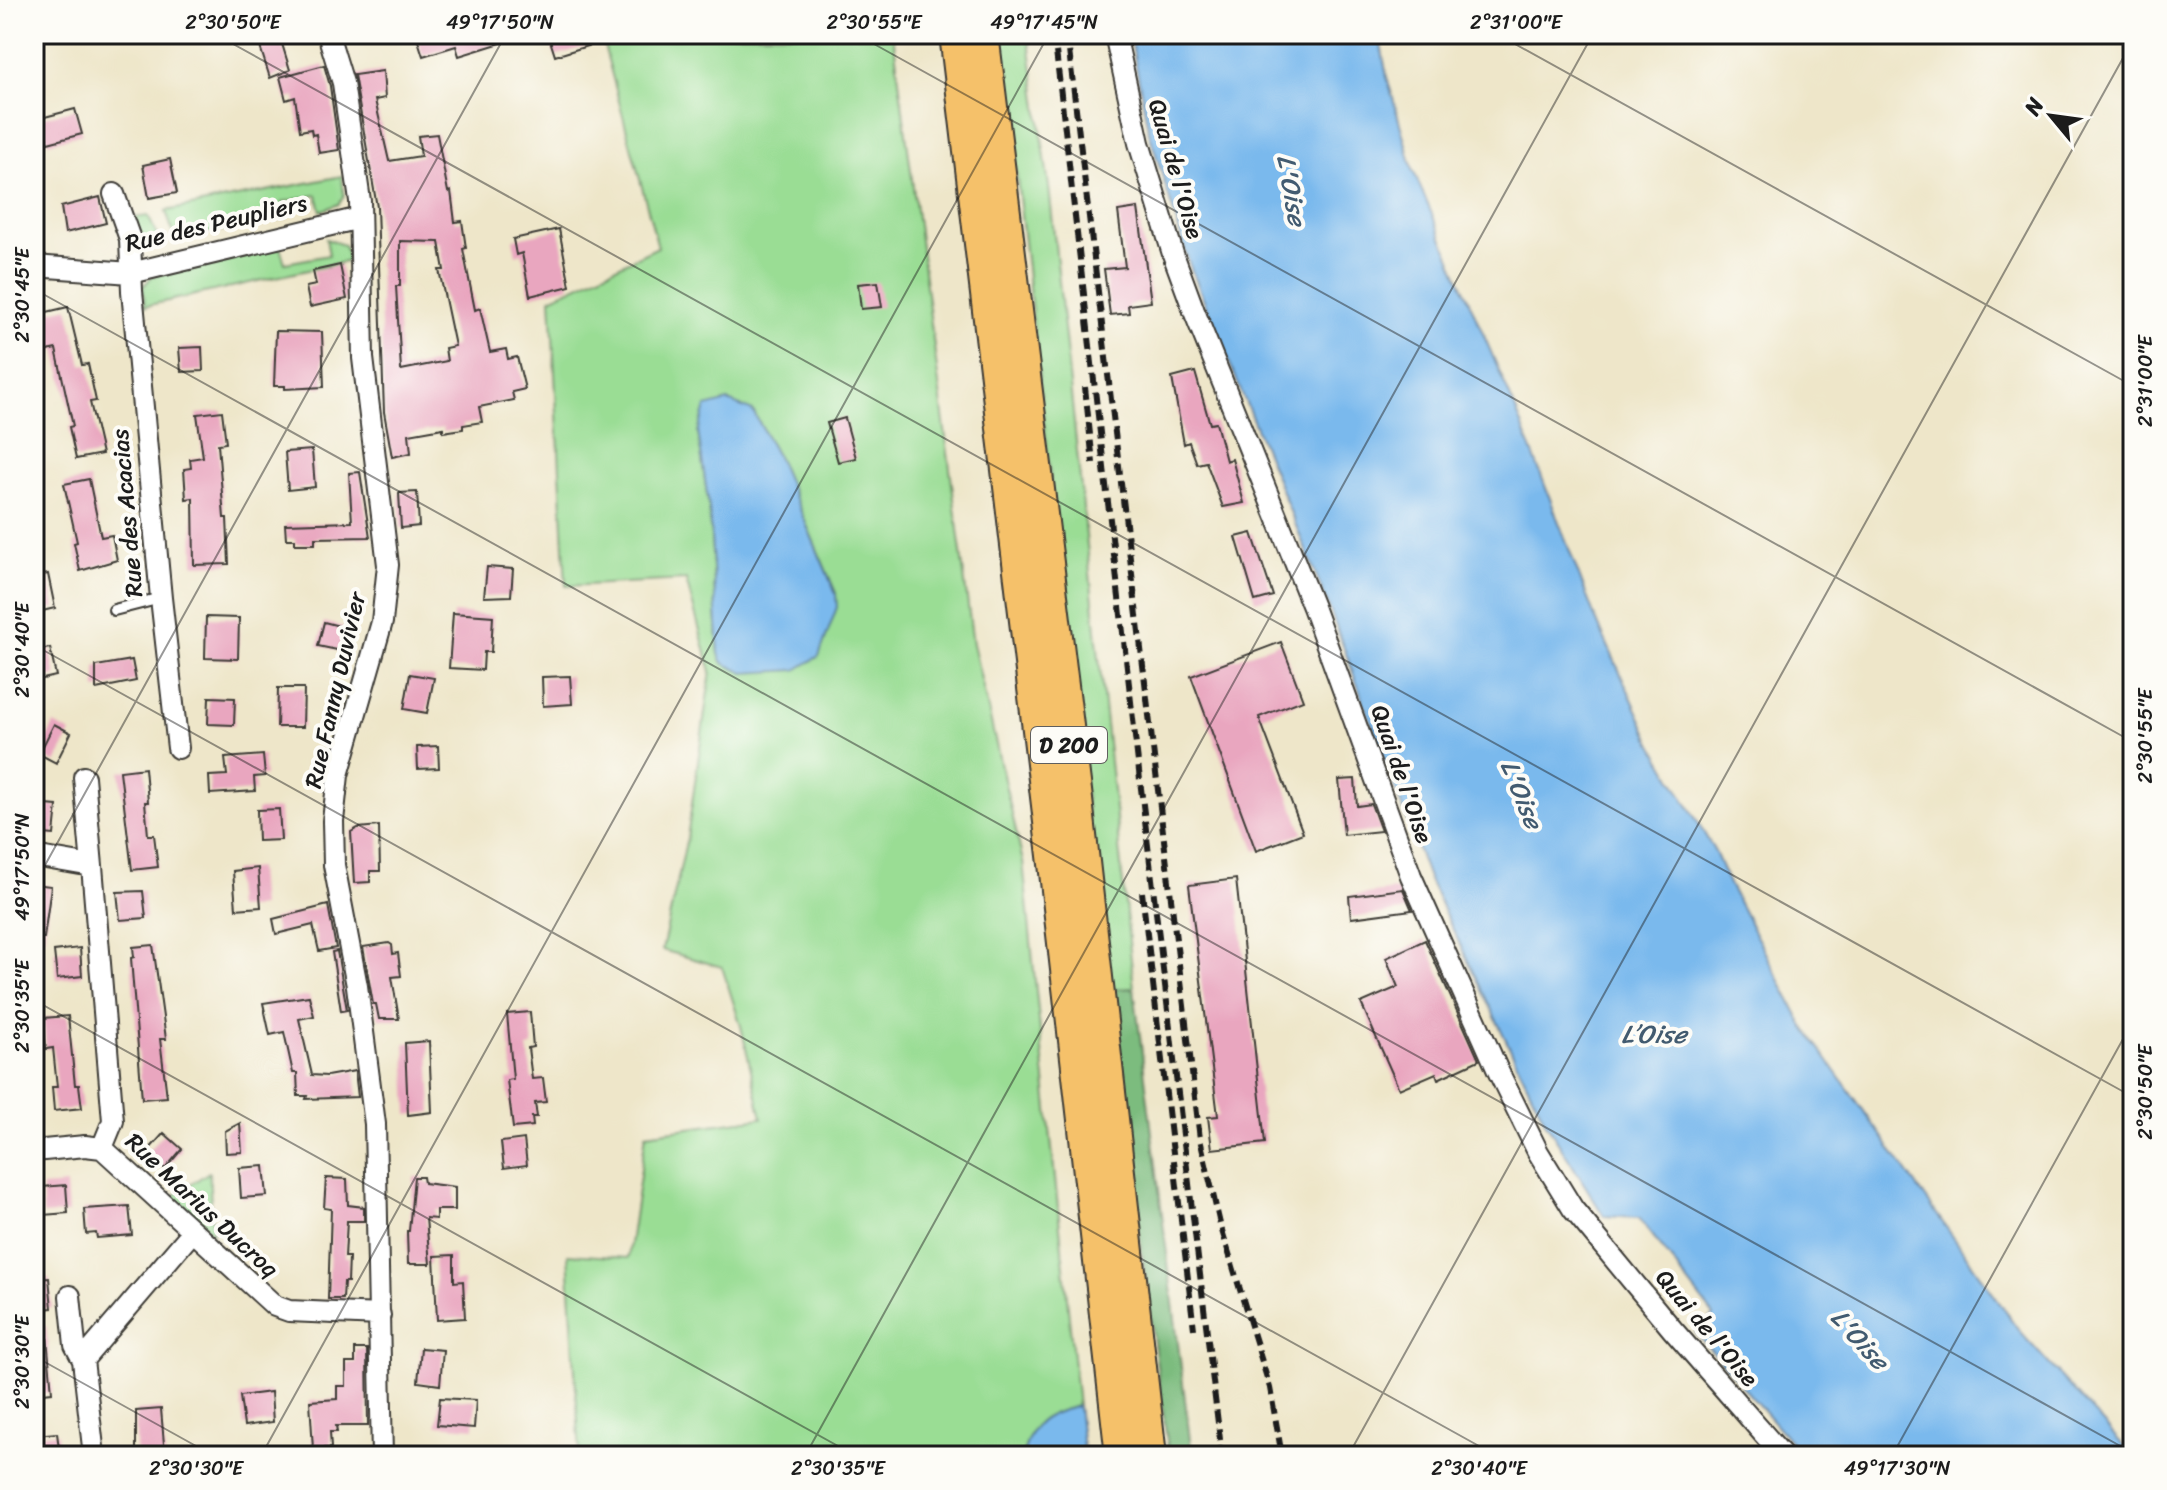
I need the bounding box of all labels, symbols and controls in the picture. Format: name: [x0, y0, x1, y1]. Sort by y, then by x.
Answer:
text: 2°30'50"E: [185, 5, 283, 40]
text: 49°17'50"N: [446, 5, 554, 40]
text: 2°30'55"E: [827, 5, 923, 40]
text: 49°17'45"N: [990, 5, 1098, 40]
text: 2°31'00"E: [1470, 5, 1564, 40]
north arrow: [2011, 76, 2091, 156]
text: N: [2013, 90, 2055, 124]
street label: Quai de l'Oise: [1136, 94, 1216, 244]
water label: L'Oise: [1263, 151, 1321, 232]
street label: Rue des Peupliers: [121, 182, 311, 264]
text: 2°30'45"E: [5, 245, 40, 343]
text: 2°31'00"E: [2128, 333, 2163, 427]
street label: Rue des Acacias: [99, 427, 155, 599]
street label: Rue Fanny Duvivier: [292, 586, 378, 792]
text: 2°30'40"E: [5, 600, 40, 698]
text: 2°30'55"E: [2128, 687, 2163, 784]
street label: Quai de l'Oise: [1359, 699, 1445, 849]
road number: D 200: [1031, 727, 1107, 763]
water label: L'Oise: [1487, 752, 1558, 838]
text: 49°17'50"N: [5, 813, 40, 921]
text: 2°30'35"E: [5, 957, 40, 1053]
water label: L’Oise: [1621, 1011, 1689, 1057]
text: 2°30'50"E: [2128, 1042, 2163, 1140]
street label: Rue Marius Ducroq: [115, 1122, 289, 1288]
street label: Quai de l'Oise: [1645, 1259, 1770, 1397]
water label: L'Oise: [1819, 1297, 1903, 1383]
text: 2°30'30"E: [5, 1313, 40, 1409]
text: 2°30'30"E: [149, 1451, 245, 1486]
text: 2°30'35"E: [791, 1451, 887, 1486]
text: 2°30'40"E: [1431, 1451, 1529, 1486]
text: 49°17'30"N: [1844, 1451, 1950, 1486]

